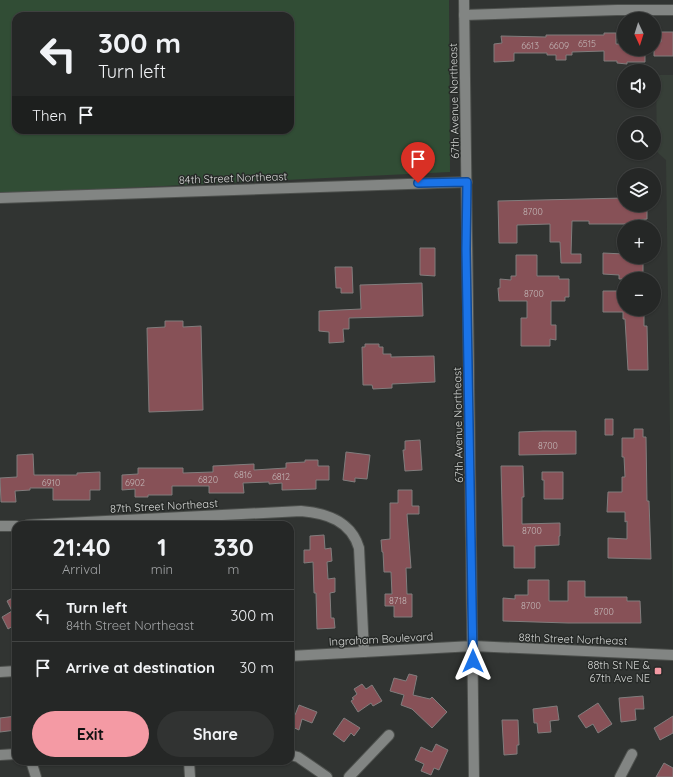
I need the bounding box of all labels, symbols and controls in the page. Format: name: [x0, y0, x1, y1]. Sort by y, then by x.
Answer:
north arrow: [617, 12, 661, 56]
map controls: [617, 12, 661, 316]
text: 300 m: [98, 25, 181, 60]
icon: left: [32, 28, 84, 80]
house number: 6515: [578, 38, 596, 49]
house number: 6613: [521, 40, 539, 51]
house number: 6609: [549, 40, 569, 51]
street label: 67th Avenue Northeast: [446, 43, 462, 159]
text: Turn left: [98, 60, 166, 83]
button: sound: [617, 64, 661, 108]
icon: arrive: [75, 104, 97, 126]
text: Then: [32, 106, 67, 125]
button: search: [617, 116, 661, 160]
pin: [401, 142, 435, 183]
icon: arrive: [407, 148, 429, 170]
button: layers: [617, 168, 661, 212]
street label: 84th Street Northeast: [179, 169, 288, 187]
house number: 8700: [523, 206, 543, 217]
button: +: [617, 220, 661, 264]
button: −: [617, 272, 661, 316]
house number: 8700: [524, 288, 544, 299]
street label: 67th Avenue Northeast: [450, 367, 466, 483]
house number: 8700: [538, 440, 558, 451]
house number: 6816: [234, 469, 252, 480]
house number: 6812: [272, 471, 290, 482]
house number: 6820: [198, 474, 218, 485]
house number: 6910: [42, 477, 60, 488]
house number: 6902: [125, 477, 145, 488]
street label: 87th Street Northeast: [110, 496, 219, 516]
house number: 8700: [522, 525, 542, 536]
text: 21:40: [52, 532, 111, 562]
text: 1: [157, 532, 167, 562]
text: 330: [213, 532, 254, 562]
text: Arrival: [62, 561, 101, 577]
text: min: [151, 561, 173, 577]
text: m: [228, 561, 239, 577]
house number: 8718: [389, 595, 407, 606]
text: Turn left: [66, 598, 128, 617]
house number: 8700: [521, 600, 541, 611]
icon: left: [32, 605, 54, 627]
text: 300 m: [231, 606, 274, 625]
house number: 8700: [594, 606, 614, 617]
text: 84th Street Northeast: [66, 617, 194, 633]
street label: Ingraham Boulevard: [328, 629, 434, 649]
street label: 88th Street Northeast: [518, 630, 628, 648]
position arrow: [452, 640, 494, 682]
icon: arrive: [32, 657, 54, 679]
text: Arrive at destination: [66, 658, 215, 677]
text: 30 m: [239, 658, 274, 677]
place label: 88th St NE & 67th Ave NE: [587, 658, 651, 685]
marker: 88th St NE & 67th Ave NE: [653, 666, 663, 676]
button: Exit: [32, 711, 149, 757]
button: Share: [157, 711, 274, 757]

